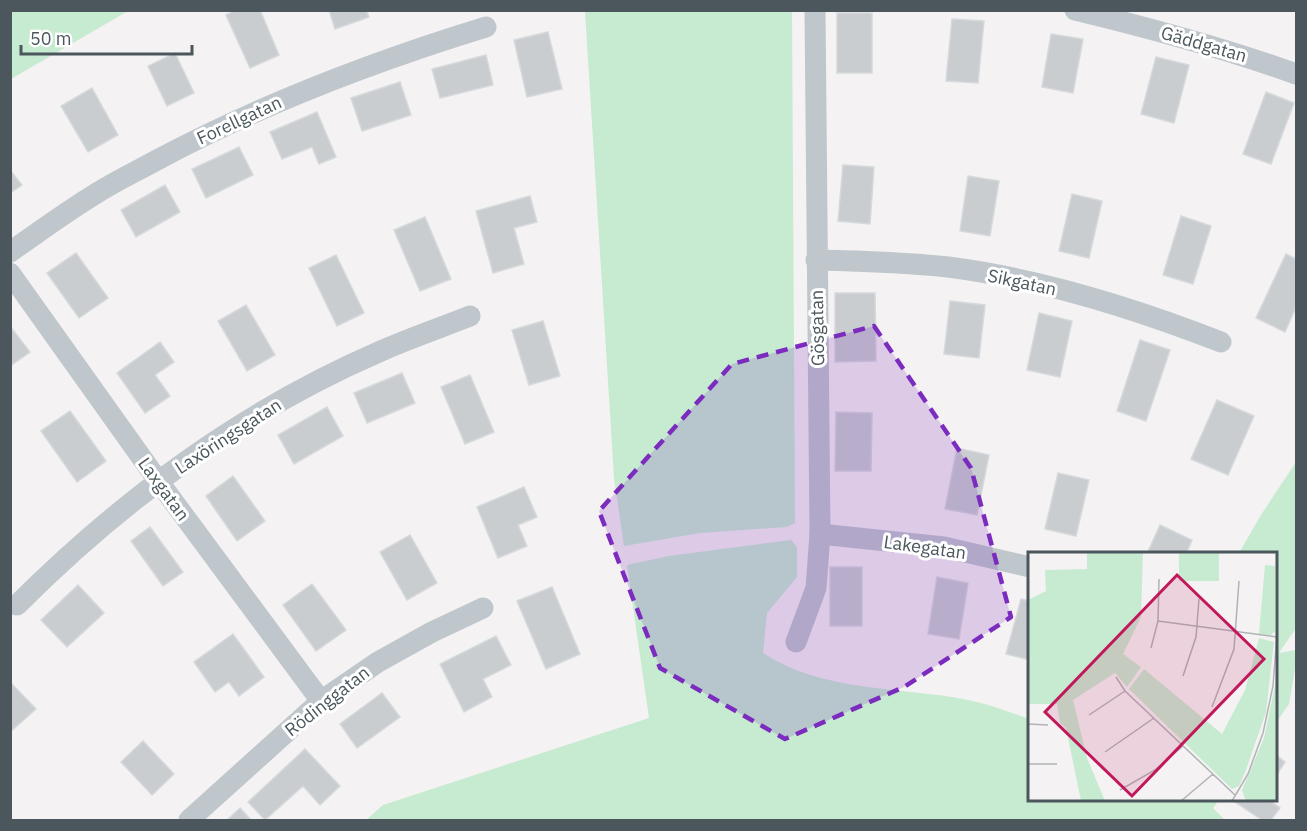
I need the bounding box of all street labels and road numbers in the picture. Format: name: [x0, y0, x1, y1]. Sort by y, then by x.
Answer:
street label: Gäddgatan: [1158, 21, 1250, 67]
street label: Forellgatan: [193, 90, 285, 150]
street label: Sikgatan: [986, 264, 1058, 300]
street label: Gösgatan: [805, 290, 829, 366]
street label: Laxöringsgatan: [170, 393, 286, 479]
street label: Laxgatan: [133, 453, 195, 525]
street label: Lakegatan: [882, 530, 968, 564]
street label: Rödinggatan: [280, 661, 374, 741]

